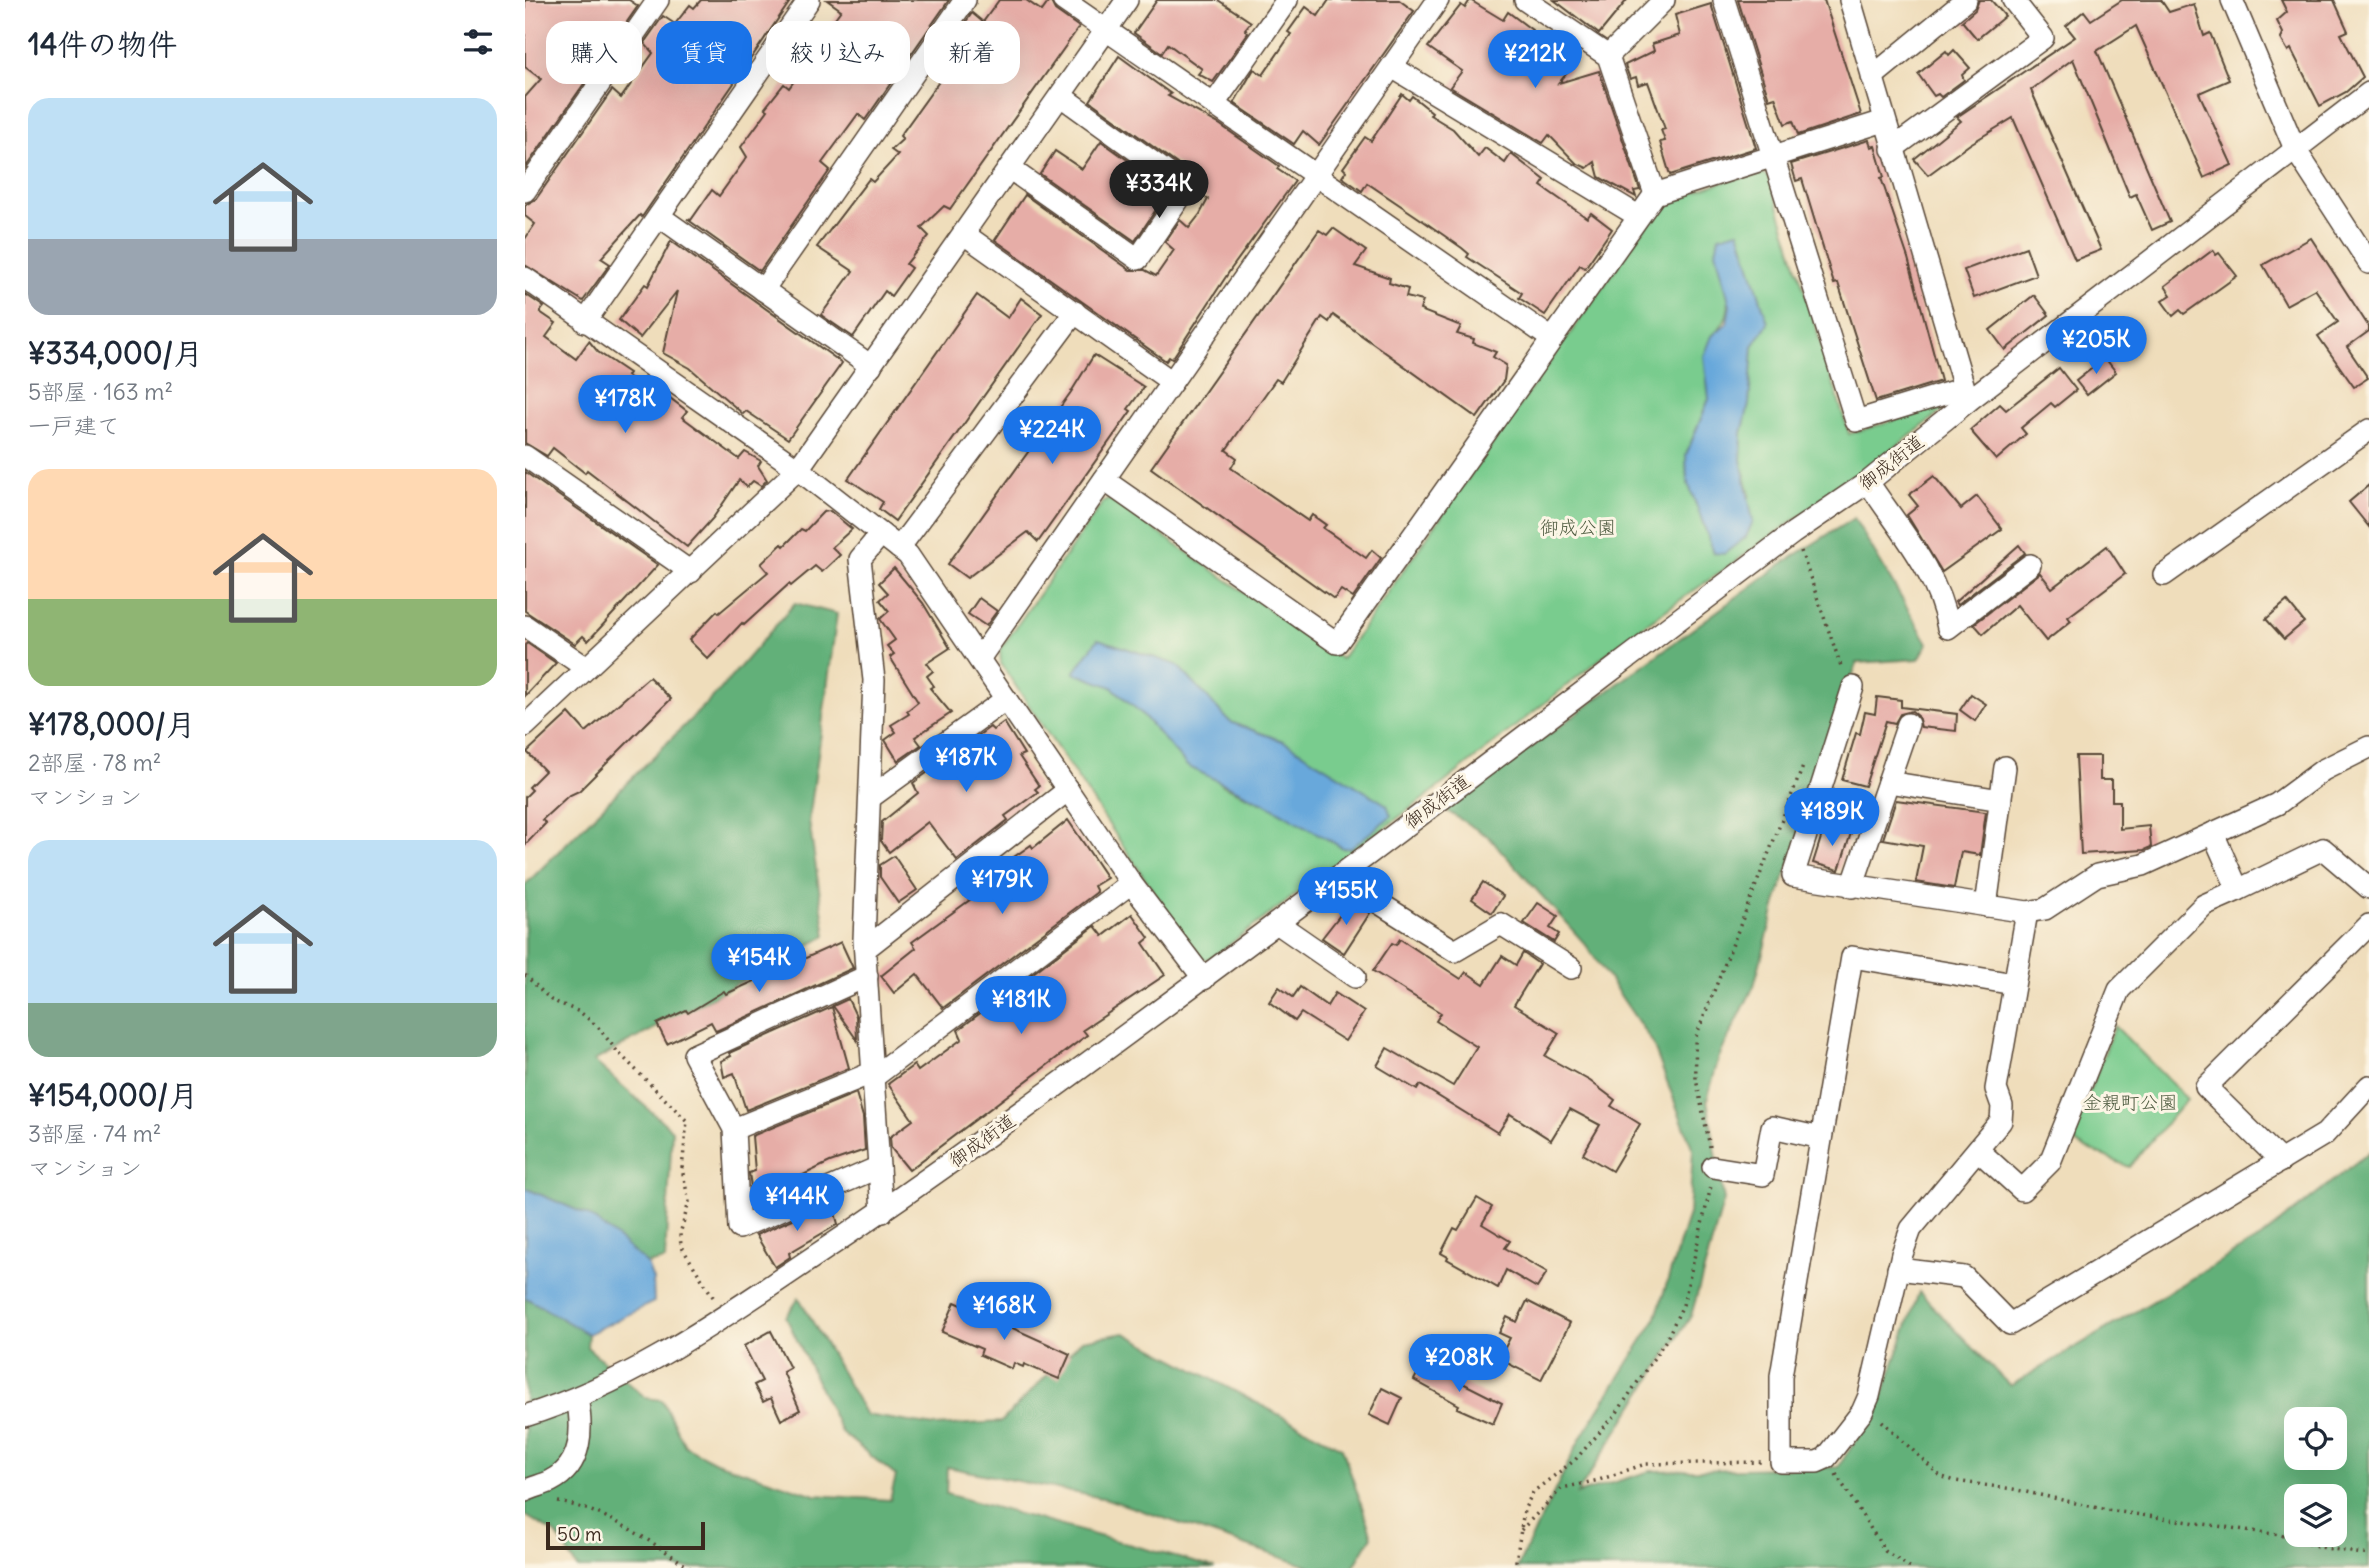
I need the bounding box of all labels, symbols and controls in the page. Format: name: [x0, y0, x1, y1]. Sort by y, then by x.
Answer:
chip: 購入: [546, 21, 642, 84]
chip: 賃貸: [656, 21, 752, 84]
chip: 絞り込み: [766, 21, 910, 84]
chip: 新着: [924, 21, 1020, 84]
icon: filters: [459, 23, 497, 61]
text: 14件の物件: [28, 25, 177, 63]
pin: ¥212K: [1486, 31, 1584, 90]
text: ¥212K: [1504, 38, 1566, 67]
icon: home: [200, 144, 326, 270]
pin: ¥334K: [1110, 160, 1208, 220]
text: ¥334K: [1125, 168, 1193, 197]
pin: ¥205K: [2047, 316, 2145, 376]
text: ¥205K: [2062, 324, 2130, 353]
text: ¥334,000/月: [28, 334, 203, 372]
pin: ¥178K: [576, 376, 674, 435]
text: 5部屋 · 163 m²: [28, 377, 173, 406]
text: ¥178K: [594, 383, 656, 412]
pin: ¥224K: [1003, 406, 1101, 466]
text: 一戸建て: [28, 411, 120, 440]
text: ¥224K: [1019, 414, 1085, 443]
street label: 御成街道: [1854, 429, 1928, 495]
icon: home: [200, 515, 326, 641]
park label: 御成公園: [1540, 515, 1616, 539]
text: ¥178,000/月: [28, 705, 196, 743]
pin: ¥187K: [917, 734, 1015, 794]
text: ¥187K: [935, 742, 997, 771]
text: 2部屋 · 78 m²: [28, 748, 161, 777]
street label: 御成街道: [1399, 769, 1475, 833]
text: マンション: [28, 782, 142, 811]
pin: ¥189K: [1783, 788, 1881, 848]
text: ¥189K: [1800, 796, 1864, 825]
pin: ¥179K: [953, 856, 1051, 916]
text: ¥179K: [971, 864, 1033, 893]
pin: ¥155K: [1297, 867, 1395, 927]
text: ¥155K: [1314, 875, 1378, 904]
icon: home: [200, 886, 326, 1012]
pin: ¥154K: [710, 934, 808, 994]
text: ¥154K: [727, 942, 791, 971]
pin: ¥181K: [972, 976, 1070, 1036]
text: ¥181K: [991, 984, 1051, 1013]
text: ¥154,000/月: [28, 1076, 198, 1114]
park label: 金親町公園: [2082, 1090, 2178, 1114]
street label: 御成街道: [944, 1108, 1020, 1172]
text: 3部屋 · 74 m²: [28, 1119, 161, 1148]
text: マンション: [28, 1153, 142, 1182]
pin: ¥144K: [748, 1174, 846, 1233]
text: ¥144K: [765, 1181, 829, 1210]
pin: ¥168K: [955, 1282, 1053, 1342]
text: ¥168K: [972, 1290, 1036, 1319]
pin: ¥208K: [1410, 1334, 1508, 1394]
text: ¥208K: [1425, 1342, 1493, 1371]
map controls: [2284, 1407, 2347, 1547]
button: locate: [2284, 1407, 2347, 1470]
button: layers: [2284, 1484, 2347, 1547]
scale bar: [546, 1519, 705, 1551]
text: 50 m: [557, 1522, 602, 1546]

